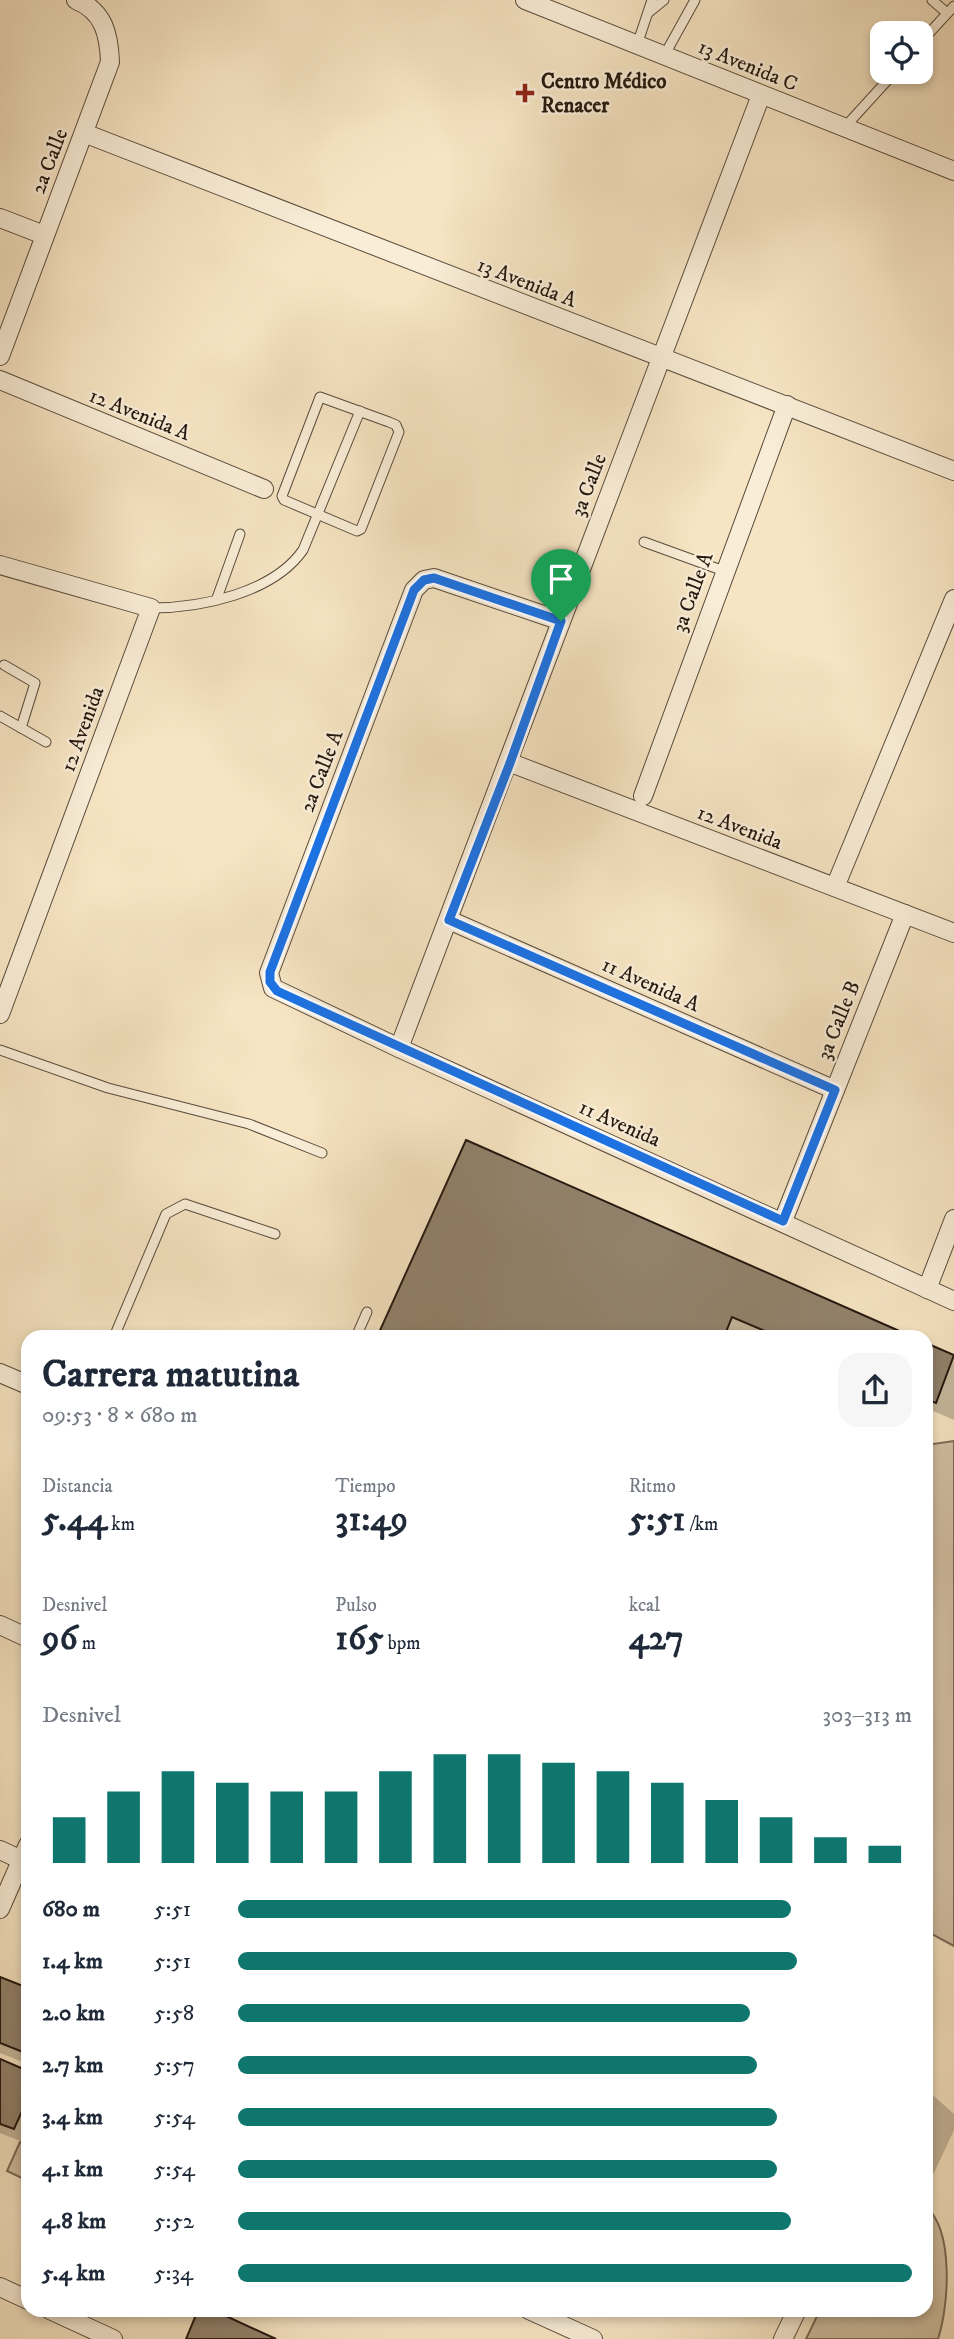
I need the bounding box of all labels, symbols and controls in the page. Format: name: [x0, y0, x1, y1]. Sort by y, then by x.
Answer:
map controls: [870, 21, 933, 84]
button: locate: [870, 21, 933, 84]
street label: 13 Avenida C: [694, 34, 801, 98]
place label: Centro Médico Renacer: [541, 69, 667, 119]
marker: Centro Médico Renacer: [515, 83, 535, 103]
street label: 2a Calle: [26, 125, 74, 198]
street label: 13 Avenida A: [473, 252, 581, 314]
street label: 12 Avenida A: [85, 383, 195, 447]
street label: 3a Calle: [565, 450, 613, 521]
street label: 3a Calle A: [666, 548, 720, 636]
pin: [531, 549, 591, 621]
icon: arrive: [542, 560, 580, 598]
street label: 12 Avenida: [55, 683, 110, 776]
street label: 2a Calle A: [294, 726, 350, 816]
street label: 12 Avenida: [693, 800, 786, 856]
street label: 11 Avenida A: [598, 952, 704, 1018]
street label: 3a Calle B: [811, 977, 867, 1064]
street label: 11 Avenida: [575, 1094, 664, 1153]
text: Carrera matutina: [42, 1351, 299, 1399]
button: share: [838, 1353, 912, 1427]
text: 09:53 · 8 × 680 m: [42, 1401, 198, 1430]
text: Distancia: [42, 1475, 113, 1498]
text: Tiempo: [335, 1475, 395, 1498]
text: Ritmo: [629, 1475, 676, 1498]
text: 5.44: [42, 1498, 107, 1542]
text: 31:49: [335, 1498, 408, 1542]
text: 5:51: [629, 1498, 685, 1542]
text: km: [107, 1513, 135, 1536]
text: /km: [685, 1513, 718, 1536]
text: Desnivel: [42, 1594, 107, 1617]
text: Pulso: [335, 1594, 377, 1617]
text: kcal: [629, 1594, 660, 1617]
text: 96: [42, 1617, 78, 1661]
text: 165: [335, 1617, 384, 1661]
text: 427: [629, 1617, 684, 1661]
text: m: [78, 1632, 96, 1655]
text: bpm: [384, 1632, 420, 1655]
text: Desnivel: [42, 1701, 121, 1730]
text: 303–313 m: [823, 1701, 912, 1730]
text: 680 m: [42, 1895, 100, 1924]
text: 5:51: [154, 1895, 191, 1924]
text: 1.4 km: [42, 1947, 103, 1976]
text: 5:51: [154, 1947, 191, 1976]
text: 2.0 km: [42, 1999, 105, 2028]
text: 5:58: [154, 1999, 194, 2028]
text: 2.7 km: [42, 2051, 103, 2080]
text: 5:57: [154, 2051, 195, 2080]
text: 3.4 km: [42, 2103, 103, 2132]
text: 5:54: [154, 2103, 195, 2132]
text: 4.1 km: [42, 2155, 103, 2184]
text: 5:54: [154, 2155, 195, 2184]
text: 4.8 km: [42, 2207, 106, 2236]
text: 5:52: [154, 2207, 194, 2236]
text: 5.4 km: [42, 2259, 105, 2288]
text: 5:34: [154, 2259, 193, 2288]

